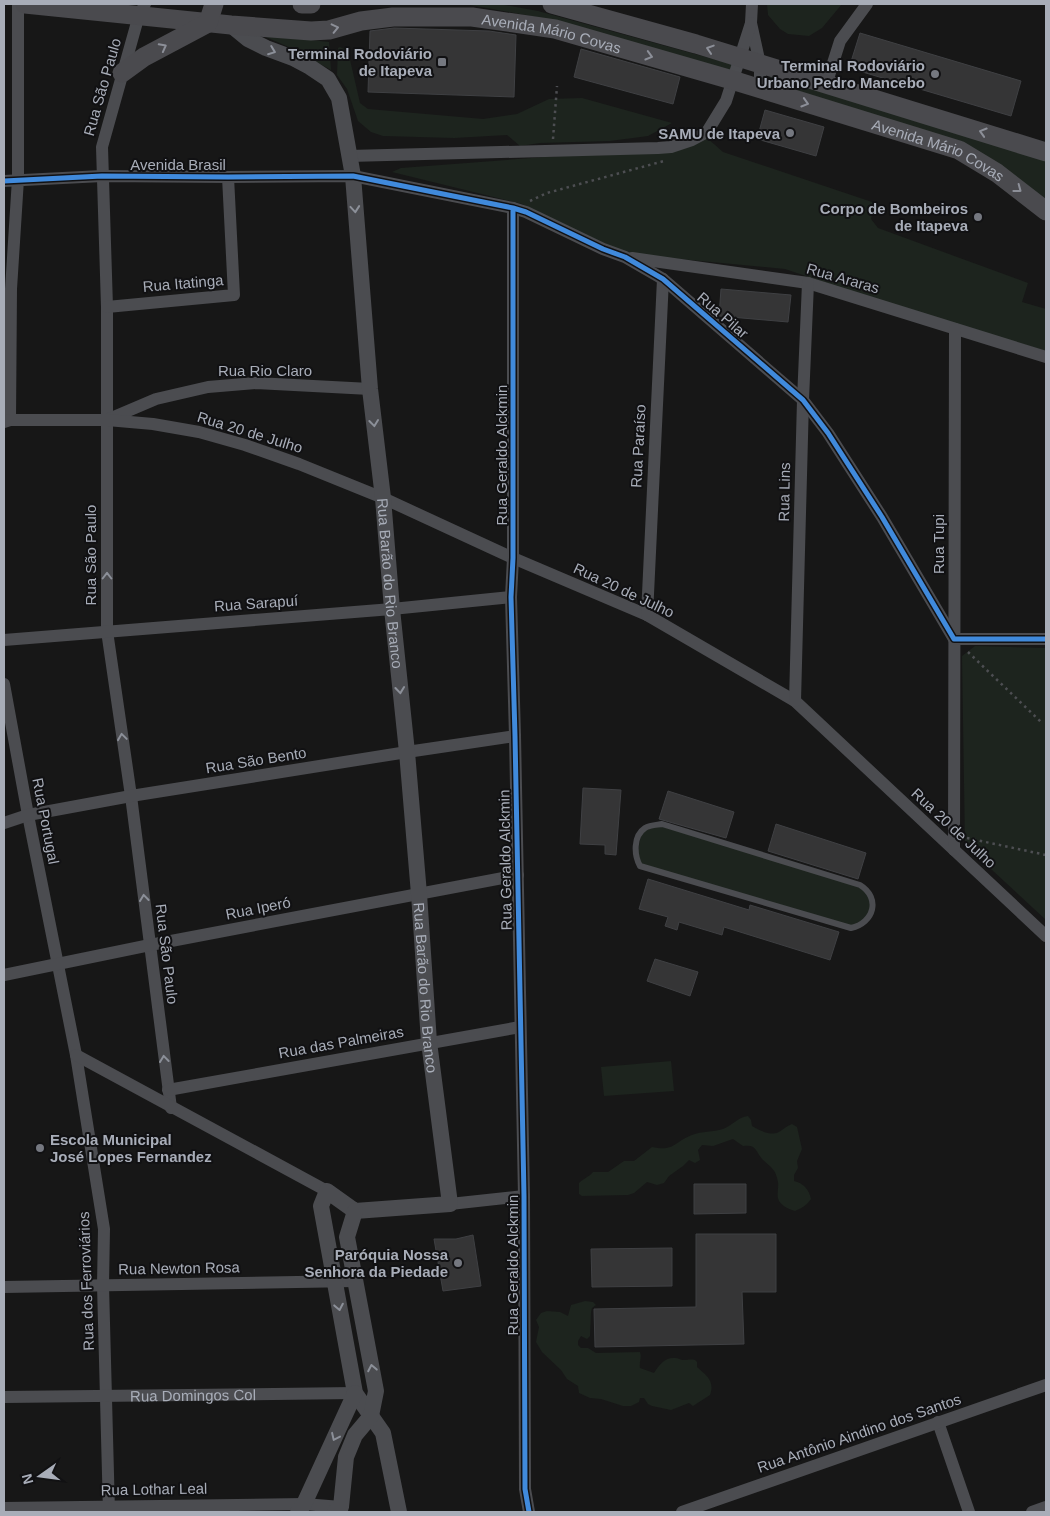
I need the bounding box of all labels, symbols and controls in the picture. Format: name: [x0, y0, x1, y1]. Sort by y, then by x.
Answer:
street label: Avenida Mário Covas: [481, 10, 623, 56]
one-way arrow: [331, 23, 339, 34]
street label: Rua São Paulo: [80, 36, 124, 138]
one-way arrow: [158, 43, 167, 53]
one-way arrow: [267, 44, 276, 55]
place label: Terminal Rodoviário de Itapeva: [288, 45, 433, 79]
one-way arrow: [707, 45, 715, 55]
one-way arrow: [644, 51, 653, 61]
marker: Terminal Rodoviário de Itapeva: [436, 56, 448, 68]
place label: Terminal Rodoviário Urbano Pedro Mancebo: [757, 57, 925, 91]
marker: Terminal Rodoviário Urbano Pedro Mancebo: [929, 68, 941, 80]
one-way arrow: [800, 97, 808, 107]
street label: Avenida Mário Covas: [870, 115, 1008, 184]
place label: SAMU de Itapeva: [658, 125, 781, 142]
marker: SAMU de Itapeva: [784, 127, 796, 139]
one-way arrow: [979, 128, 987, 138]
street label: Avenida Brasil: [130, 156, 226, 173]
one-way arrow: [1012, 183, 1022, 192]
place label: Corpo de Bombeiros de Itapeva: [820, 200, 969, 234]
one-way arrow: [350, 205, 361, 213]
marker: Corpo de Bombeiros de Itapeva: [972, 211, 984, 223]
street label: Rua Araras: [805, 259, 881, 297]
street label: Rua Itatinga: [142, 271, 225, 295]
street label: Rua Pilar: [694, 288, 752, 342]
street label: Rua Rio Claro: [218, 362, 312, 379]
street label: Rua Geraldo Alckmin: [493, 385, 510, 525]
street label: Rua Paraíso: [627, 404, 649, 488]
street label: Rua 20 de Julho: [195, 408, 305, 456]
one-way arrow: [368, 420, 379, 428]
street label: Rua Lins: [775, 462, 793, 522]
street label: Rua Barão do Rio Branco: [375, 497, 407, 669]
street label: Rua São Paulo: [82, 505, 99, 605]
street label: Rua Tupi: [930, 514, 947, 574]
street label: Rua 20 de Julho: [571, 559, 677, 621]
one-way arrow: [102, 571, 112, 579]
street label: Rua Sarapuí: [213, 592, 299, 614]
one-way arrow: [394, 686, 405, 694]
one-way arrow: [118, 733, 128, 741]
street label: Rua São Bento: [204, 744, 308, 776]
street label: Rua Portugal: [29, 776, 63, 866]
street label: Rua 20 de Julho: [908, 785, 1000, 871]
street label: Rua Geraldo Alckmin: [495, 789, 515, 931]
street label: Rua Iperó: [224, 893, 292, 923]
one-way arrow: [139, 894, 150, 902]
street label: Rua Barão do Rio Branco: [411, 902, 441, 1074]
street label: Rua São Paulo: [152, 903, 182, 1005]
street label: Rua das Palmeiras: [277, 1023, 405, 1061]
one-way arrow: [159, 1055, 170, 1063]
place label: Escola Municipal José Lopes Fernandez: [50, 1131, 212, 1165]
marker: Escola Municipal José Lopes Fernandez: [34, 1142, 46, 1154]
street label: Rua Geraldo Alckmin: [504, 1195, 521, 1335]
street label: Rua dos Ferroviários: [75, 1211, 97, 1351]
place label: Paróquia Nossa Senhora da Piedade: [305, 1246, 449, 1280]
marker: Paróquia Nossa Senhora da Piedade: [452, 1257, 464, 1269]
street label: Rua Newton Rosa: [118, 1258, 241, 1278]
one-way arrow: [333, 1303, 343, 1312]
one-way arrow: [367, 1363, 377, 1372]
street label: Rua Domingos Col: [130, 1386, 256, 1404]
street label: Rua Antônio Aindino dos Santos: [755, 1390, 963, 1476]
one-way arrow: [331, 1432, 341, 1441]
north arrow: [15, 1451, 65, 1501]
text: N: [18, 1472, 36, 1486]
street label: Rua Lothar Leal: [100, 1480, 208, 1498]

